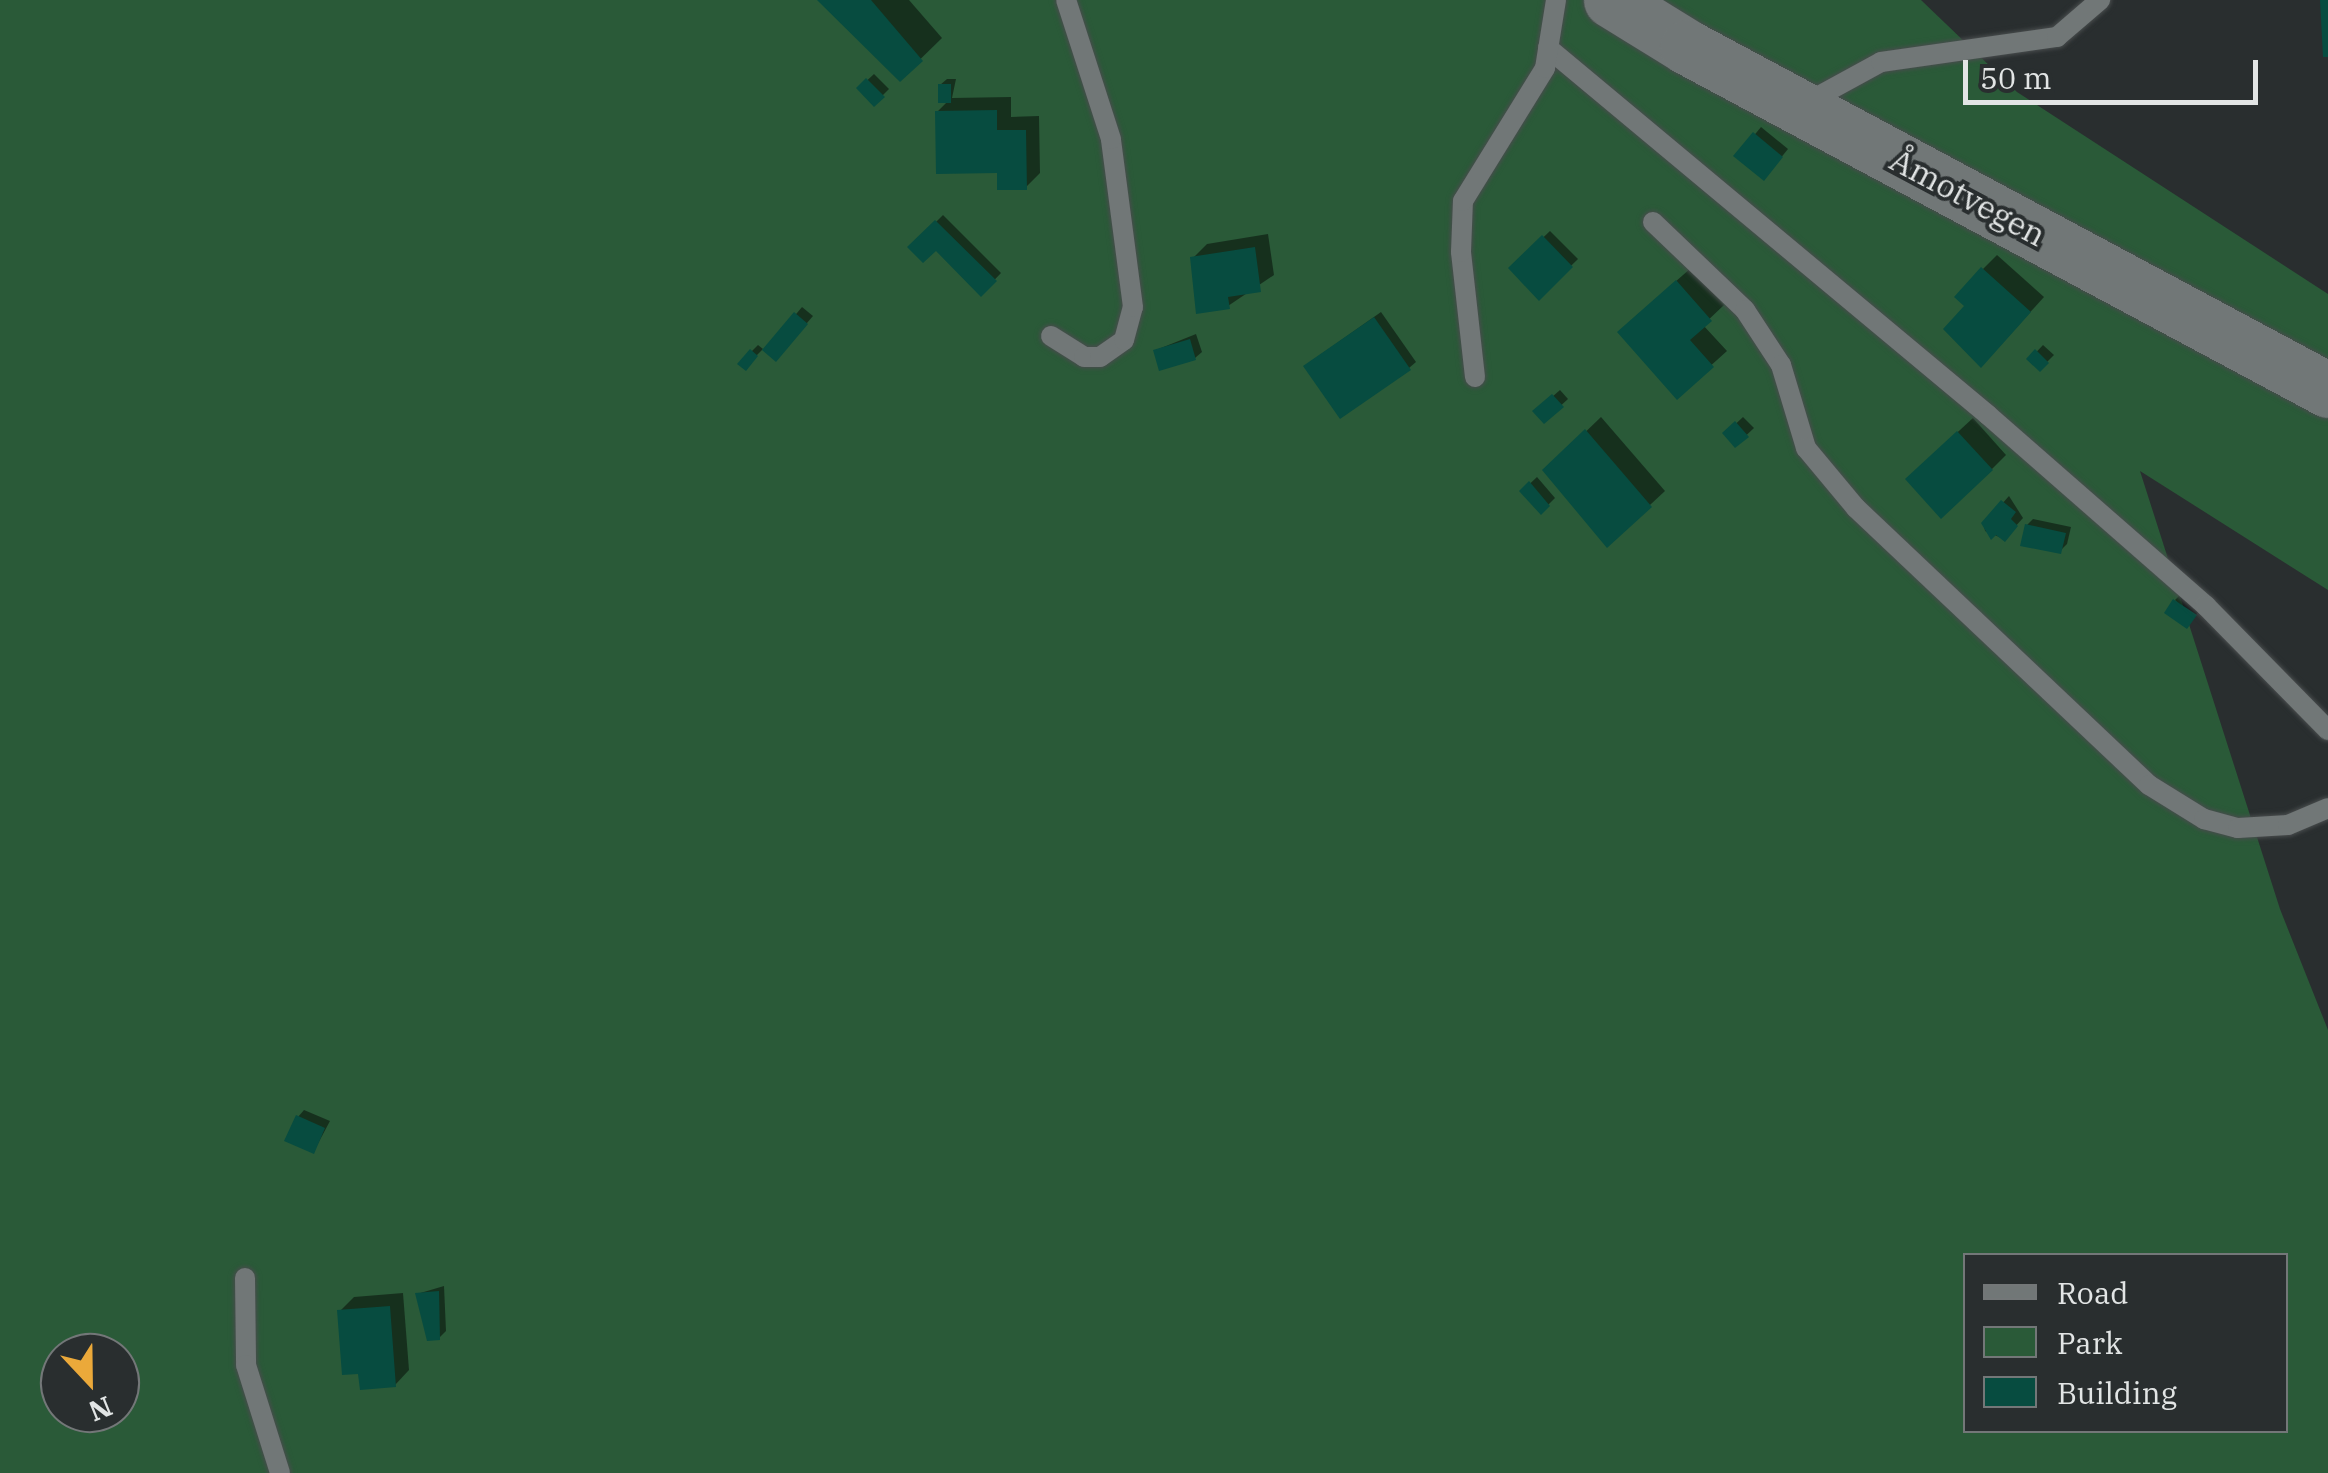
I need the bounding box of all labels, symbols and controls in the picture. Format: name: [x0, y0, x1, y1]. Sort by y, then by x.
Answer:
scale bar: [1968, 40, 2263, 102]
text: 50 m: [1980, 58, 2052, 97]
street label: Åmotvegen: [1884, 140, 2052, 254]
legend: [1963, 1253, 2288, 1433]
text: Road: [2057, 1273, 2129, 1312]
text: Park: [2057, 1323, 2123, 1362]
north arrow: [40, 1333, 140, 1433]
text: Building: [2057, 1373, 2177, 1412]
text: N: [83, 1388, 118, 1431]

